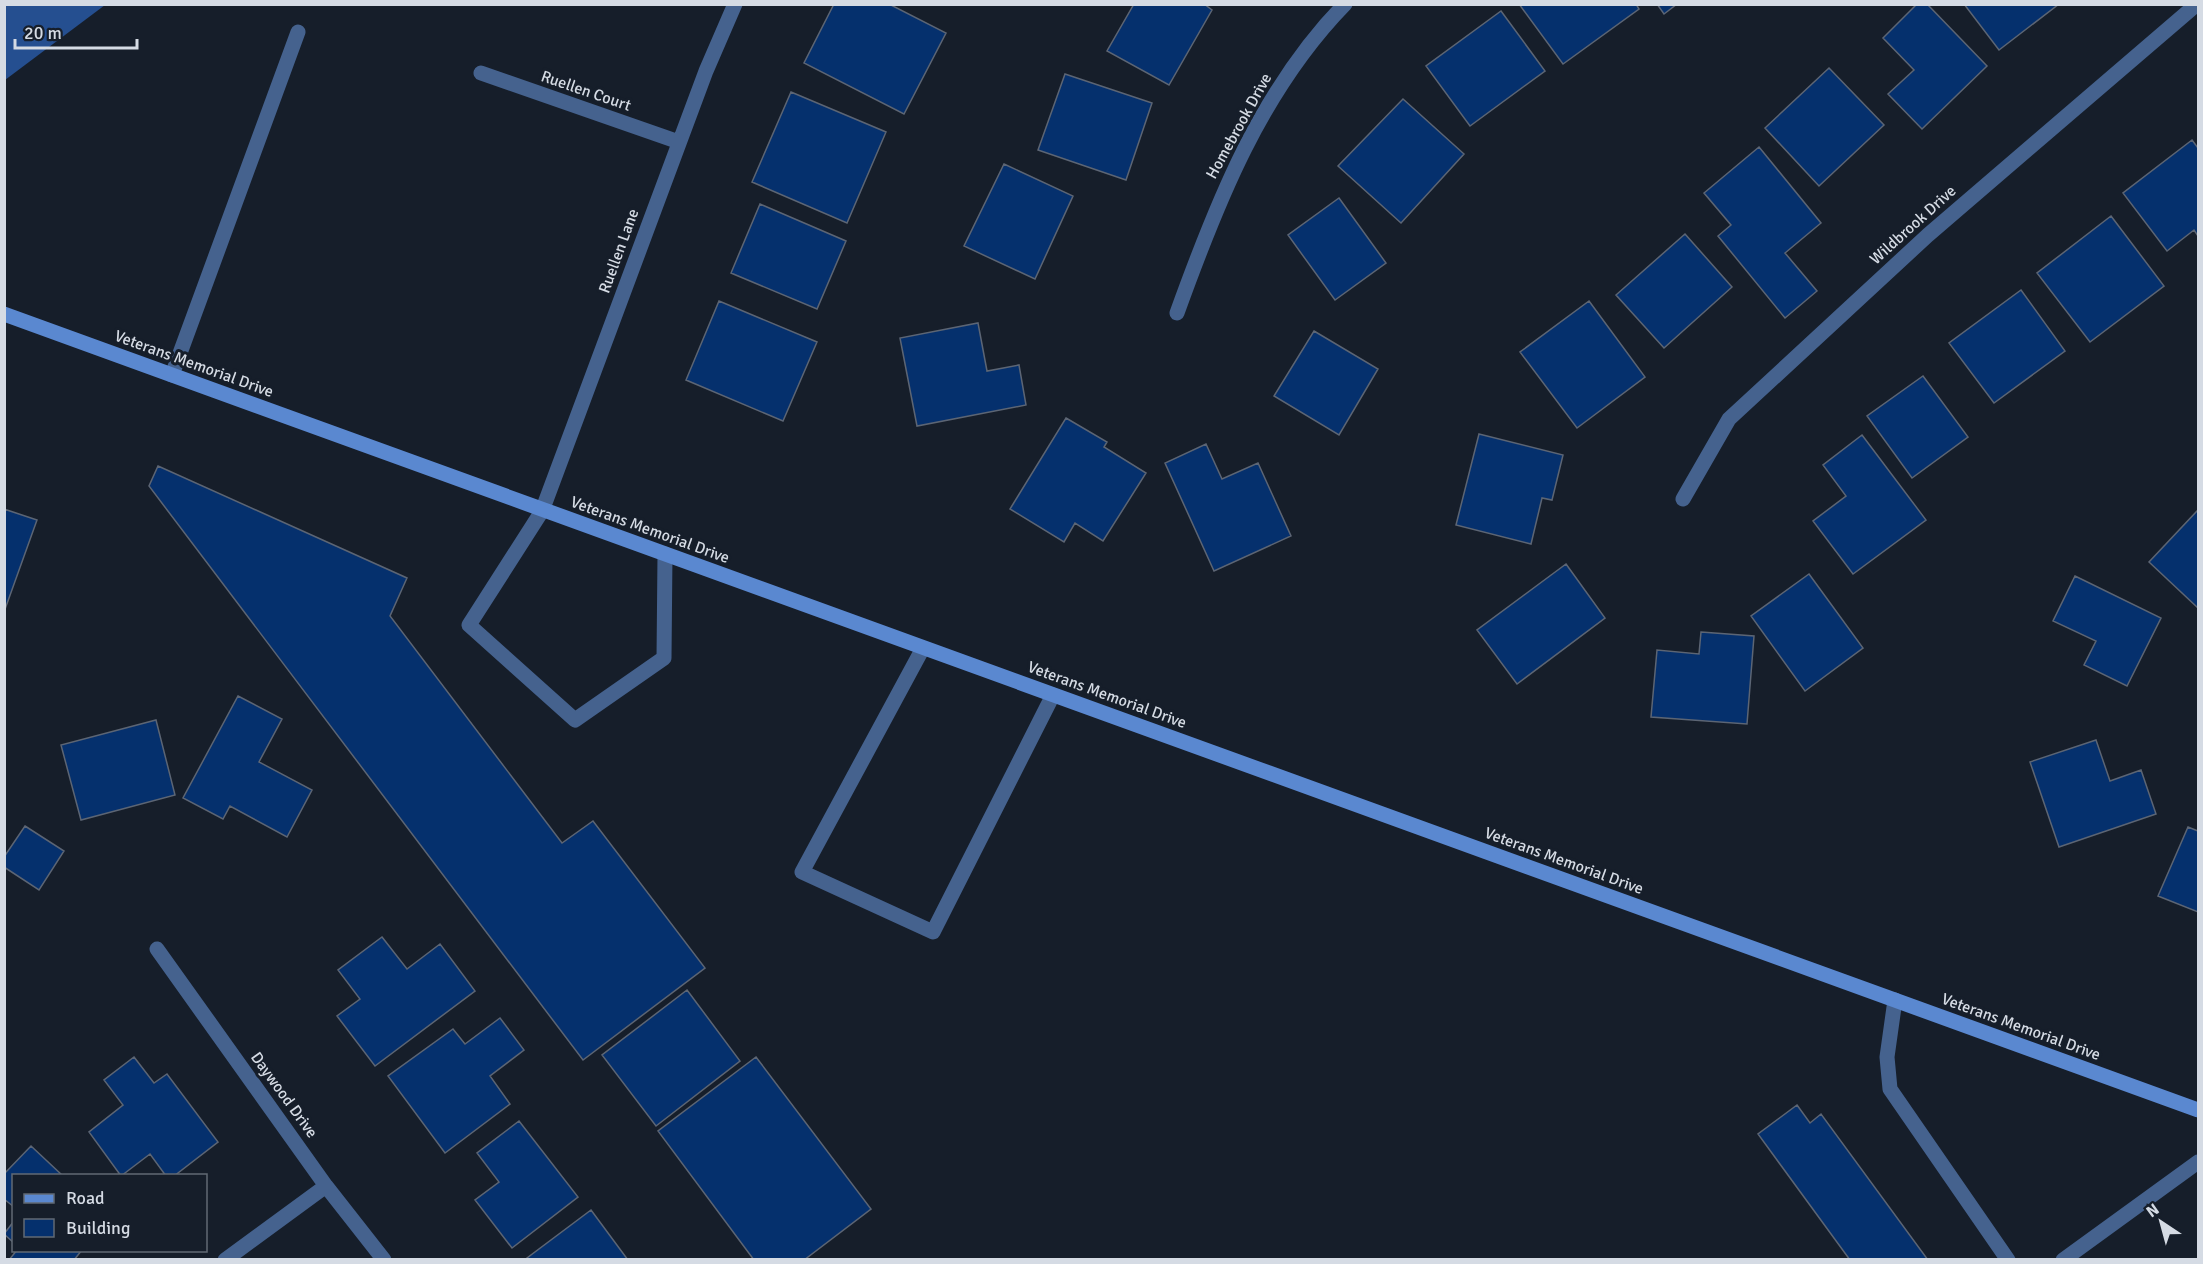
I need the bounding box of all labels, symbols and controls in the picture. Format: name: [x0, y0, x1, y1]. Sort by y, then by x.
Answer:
scale bar: [15, 12, 136, 50]
text: 20 m: [24, 22, 62, 44]
street label: Ruellen Court: [538, 66, 634, 116]
street label: Homebrook Drive: [1202, 70, 1276, 182]
street label: Wildbrook Drive: [1866, 181, 1960, 269]
street label: Ruellen Lane: [594, 206, 644, 296]
street label: Veterans Memorial Drive: [112, 326, 276, 402]
street label: Veterans Memorial Drive: [568, 492, 732, 568]
street label: Veterans Memorial Drive: [1025, 657, 1189, 733]
street label: Veterans Memorial Drive: [1482, 823, 1646, 899]
street label: Veterans Memorial Drive: [1939, 989, 2103, 1065]
street label: Daywood Drive: [246, 1048, 322, 1142]
legend: [12, 1174, 207, 1252]
text: Road: [66, 1187, 105, 1209]
north arrow: [2131, 1192, 2191, 1252]
text: N: [2142, 1199, 2163, 1222]
text: Building: [66, 1217, 130, 1239]

